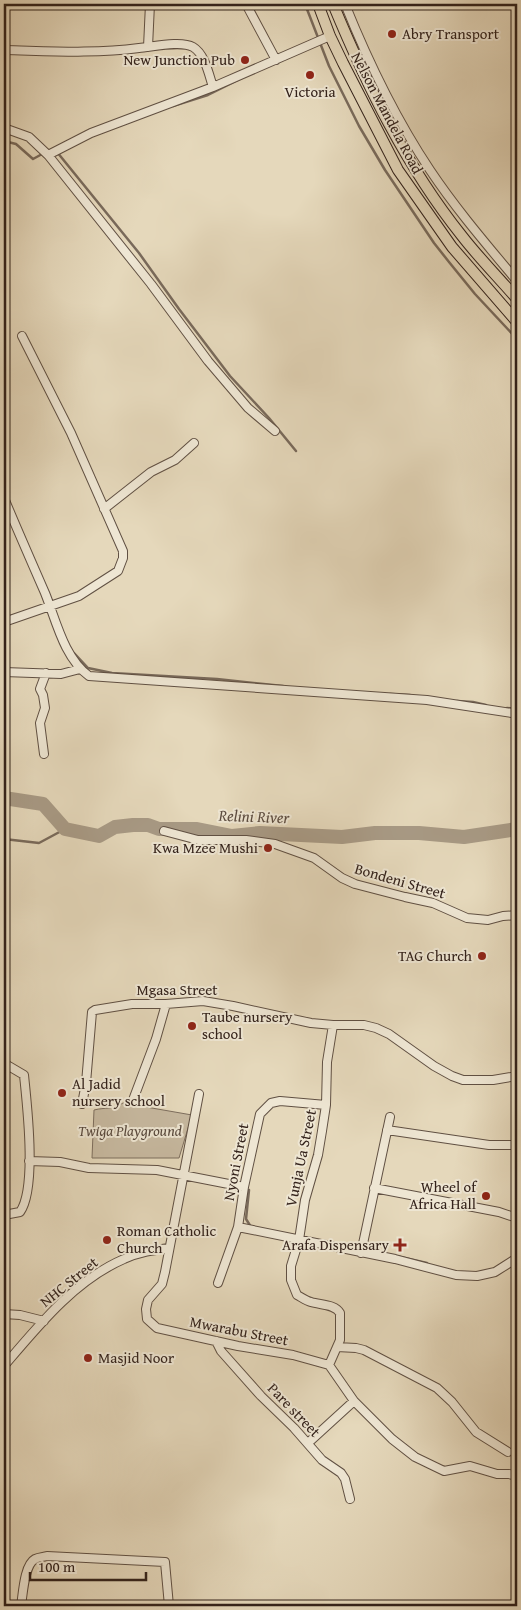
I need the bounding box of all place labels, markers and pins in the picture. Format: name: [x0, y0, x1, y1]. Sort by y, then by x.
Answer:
place label: Abry Transport: [402, 23, 500, 44]
marker: Abry Transport: [386, 28, 398, 40]
place label: New Junction Pub: [123, 49, 235, 70]
marker: New Junction Pub: [239, 54, 251, 66]
marker: Victoria: [304, 69, 316, 81]
place label: Victoria: [284, 81, 336, 102]
place label: Kwa Mzee Mushi: [153, 837, 258, 858]
marker: Kwa Mzee Mushi: [262, 842, 274, 854]
place label: TAG Church: [398, 945, 473, 966]
marker: TAG Church: [476, 950, 488, 962]
place label: Taube nursery school: [202, 1006, 293, 1044]
marker: Taube nursery school: [186, 1020, 198, 1032]
place label: Al Jadid nursery school: [72, 1073, 165, 1111]
marker: Al Jadid nursery school: [56, 1087, 68, 1099]
place label: Wheel of Africa Hall: [409, 1176, 478, 1214]
marker: Wheel of Africa Hall: [480, 1190, 492, 1202]
place label: Roman Catholic Church: [117, 1220, 216, 1258]
marker: Roman Catholic Church: [101, 1234, 113, 1246]
place label: Arafa Dispensary: [282, 1234, 390, 1255]
marker: Arafa Dispensary: [393, 1238, 407, 1252]
place label: Masjid Noor: [98, 1347, 174, 1368]
marker: Masjid Noor: [82, 1352, 94, 1364]

